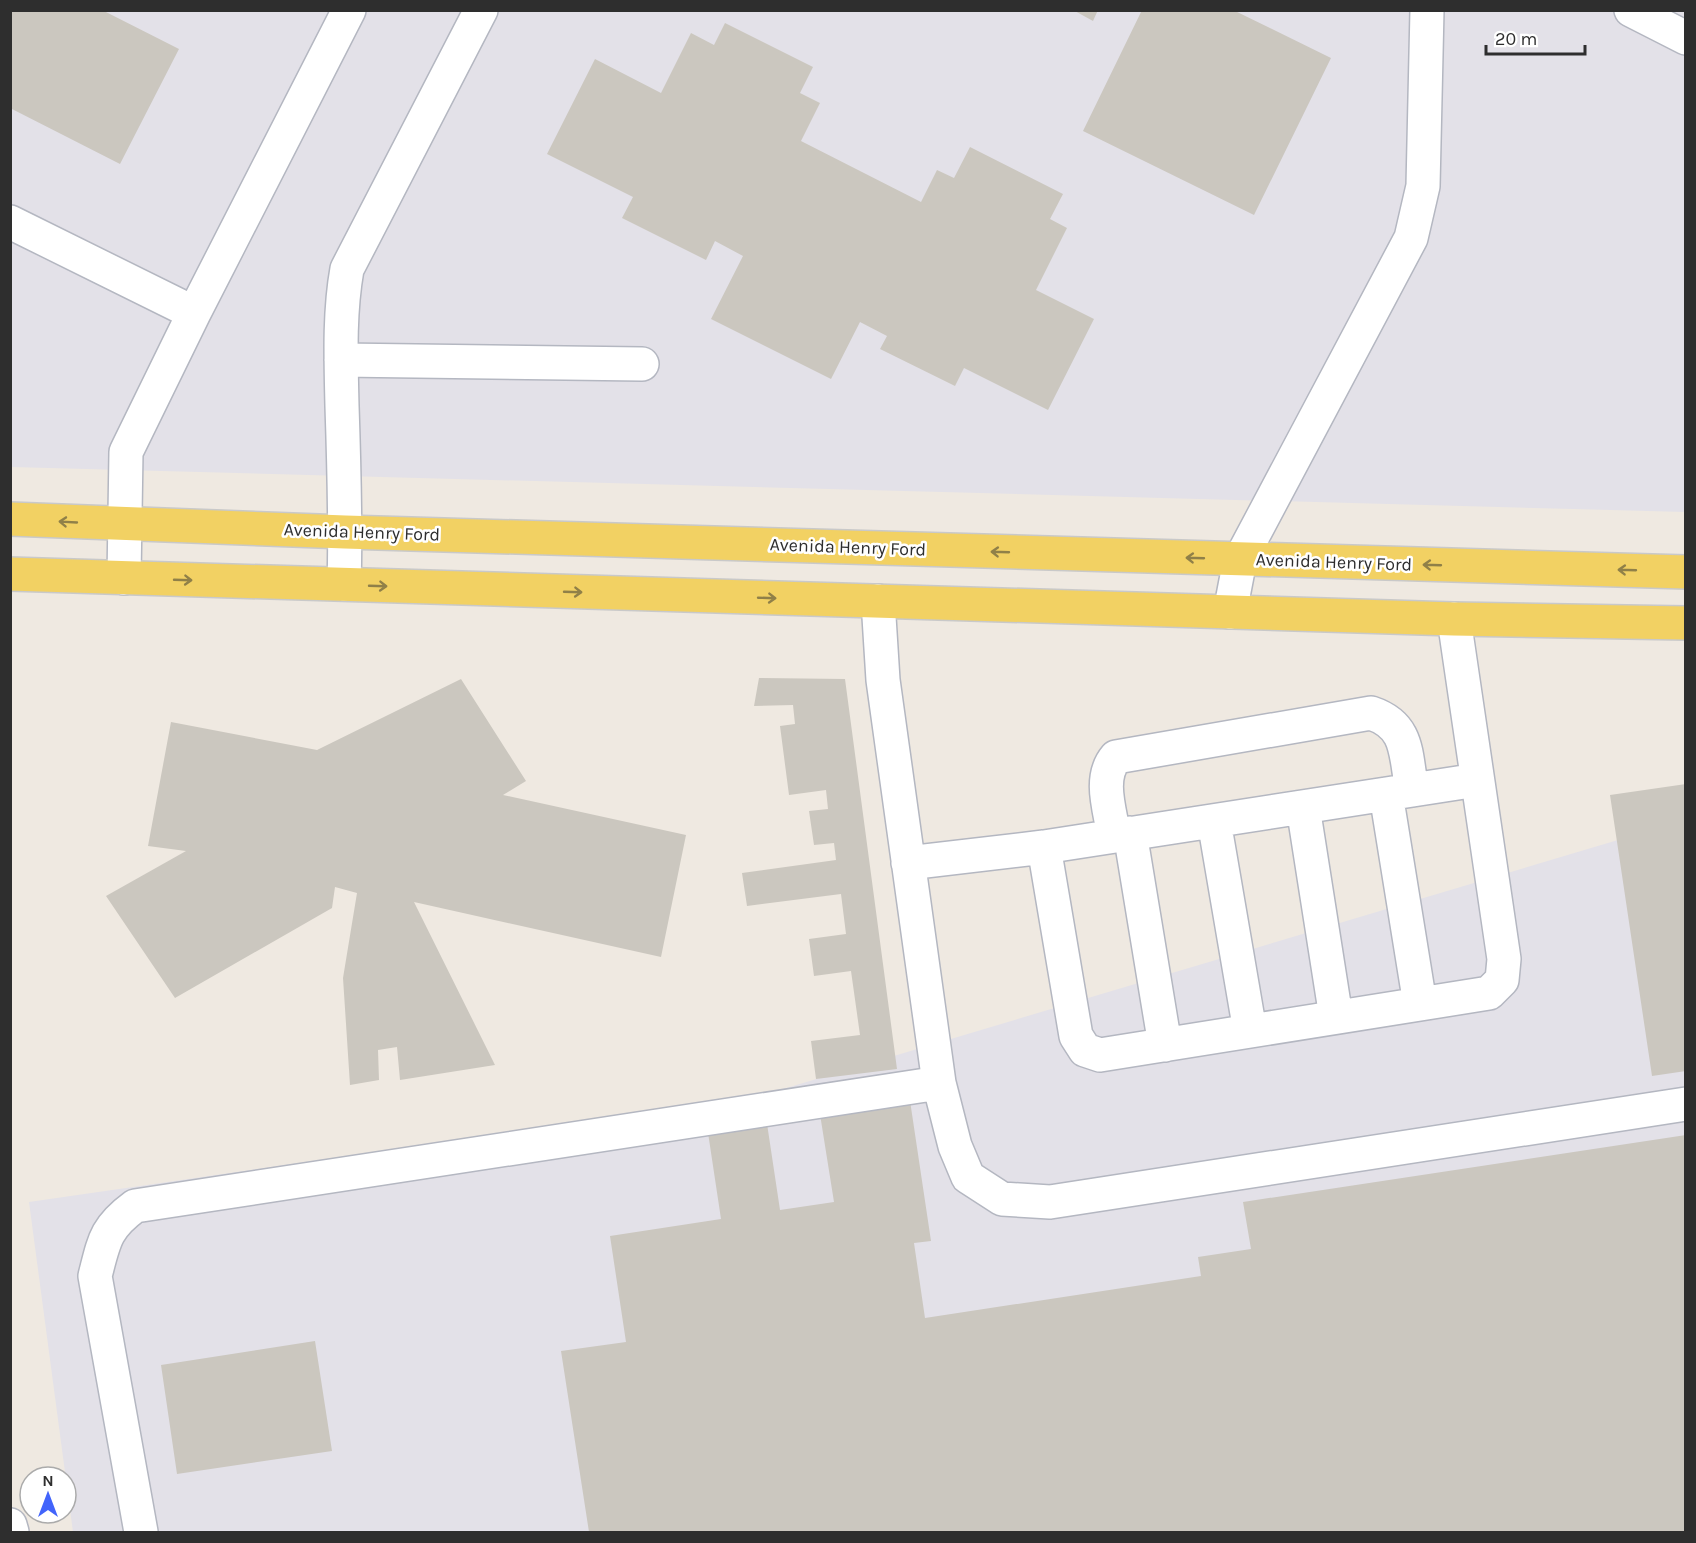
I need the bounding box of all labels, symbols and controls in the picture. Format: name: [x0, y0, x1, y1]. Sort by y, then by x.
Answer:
scale bar: [1486, 18, 1585, 56]
text: 20 m: [1495, 28, 1537, 50]
one-way arrow: [58, 516, 78, 527]
street label: Avenida Henry Ford: [283, 518, 441, 546]
street label: Avenida Henry Ford: [769, 533, 927, 561]
one-way arrow: [991, 546, 1011, 558]
street label: Avenida Henry Ford: [1255, 548, 1413, 576]
one-way arrow: [1186, 553, 1206, 564]
one-way arrow: [1423, 559, 1443, 571]
one-way arrow: [1618, 565, 1638, 576]
one-way arrow: [172, 574, 192, 585]
one-way arrow: [367, 580, 387, 591]
one-way arrow: [562, 586, 582, 597]
one-way arrow: [757, 592, 777, 603]
north arrow: [18, 1465, 78, 1525]
text: N: [42, 1471, 54, 1490]

